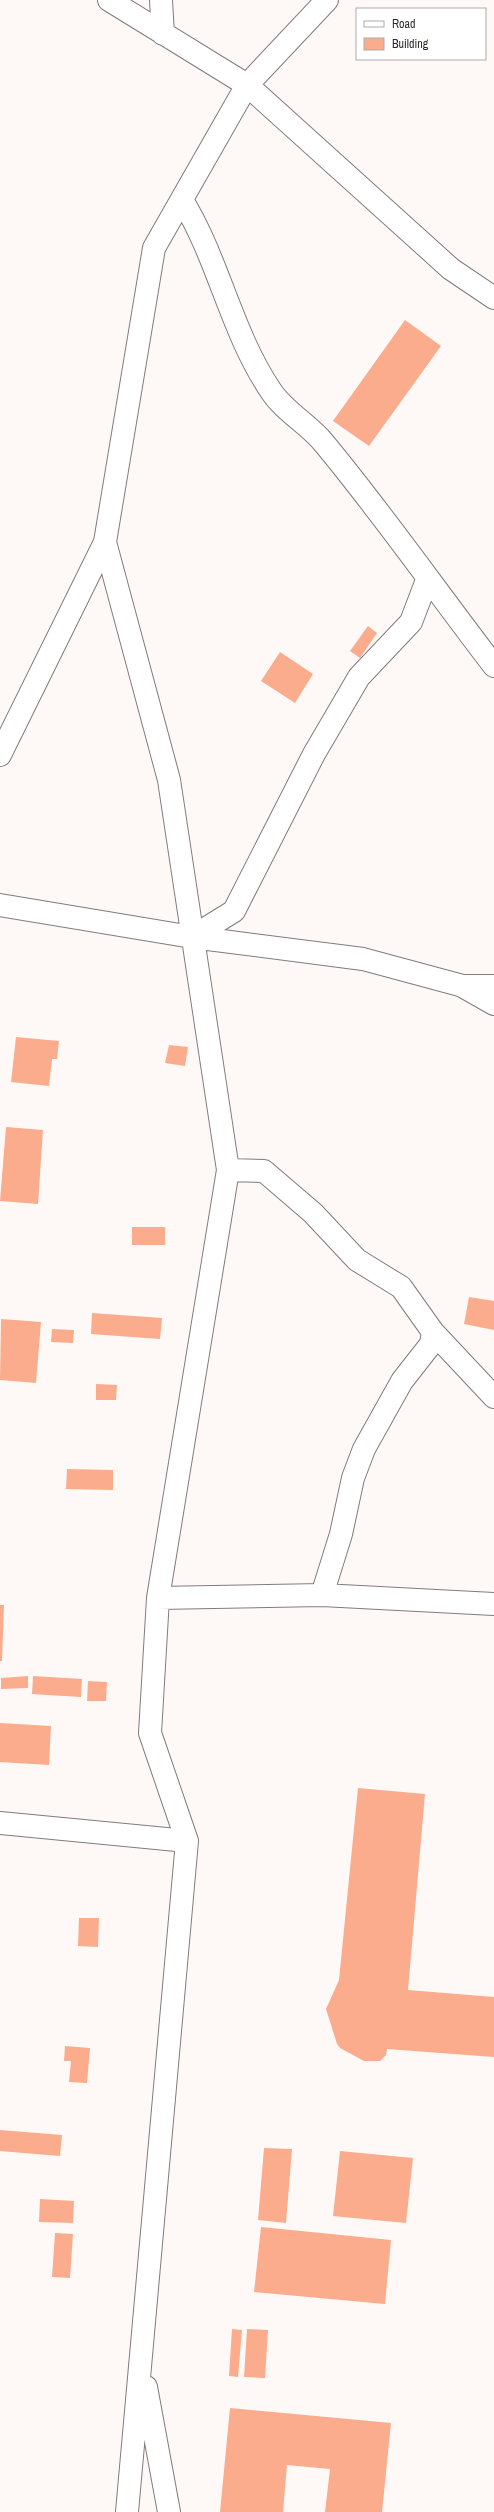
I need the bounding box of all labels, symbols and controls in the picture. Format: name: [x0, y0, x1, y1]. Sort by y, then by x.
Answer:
legend: [356, 8, 486, 60]
text: Road: [392, 16, 416, 32]
text: Building: [392, 36, 429, 52]

